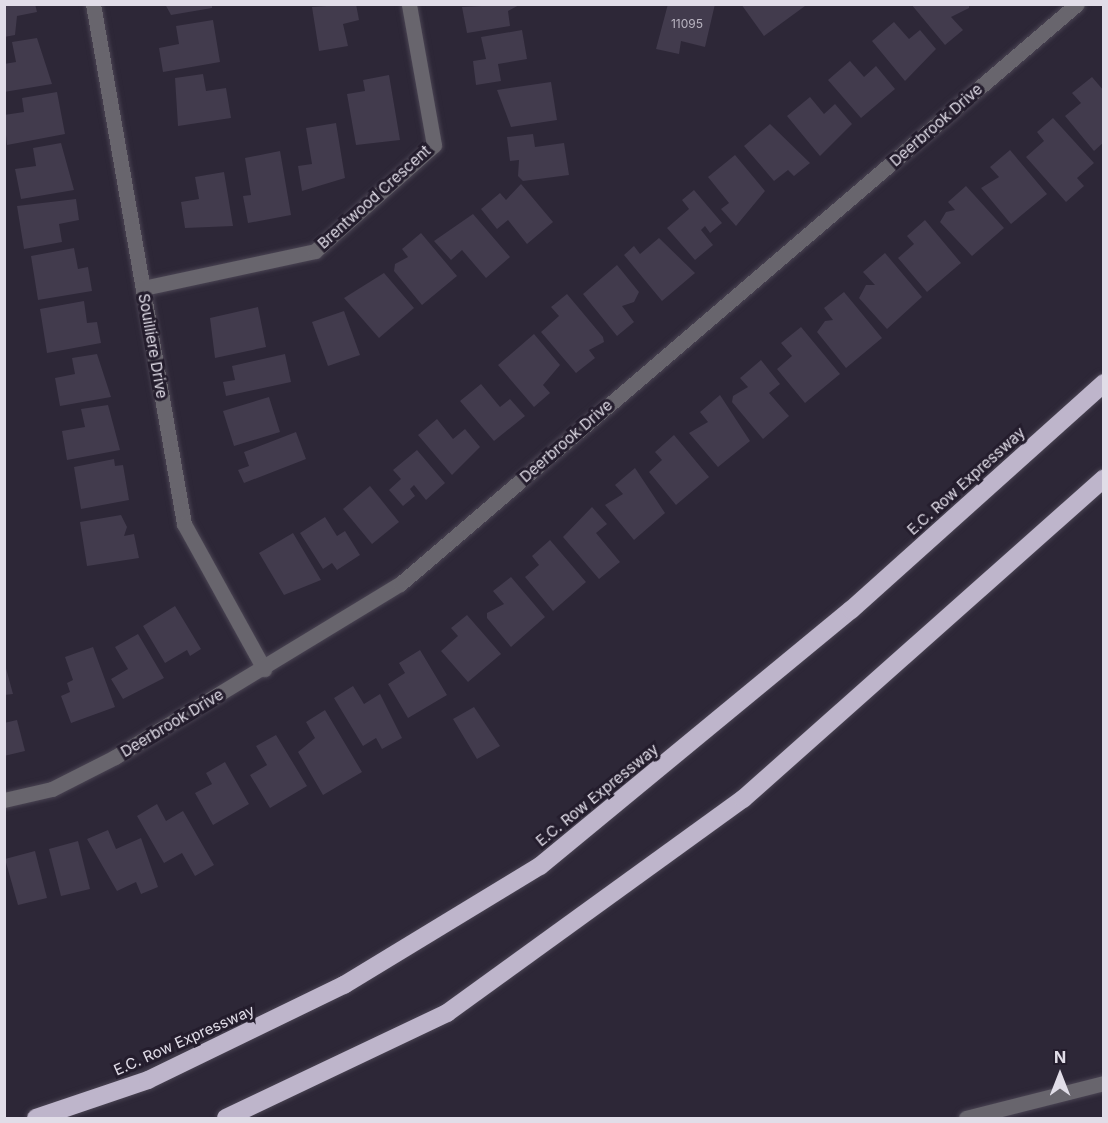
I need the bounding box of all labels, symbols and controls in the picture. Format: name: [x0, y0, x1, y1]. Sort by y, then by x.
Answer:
house number: 11095: [671, 17, 703, 31]
street label: Deerbrook Drive: [886, 80, 986, 170]
street label: Brentwood Crescent: [314, 142, 434, 252]
street label: Souilliere Drive: [135, 292, 171, 400]
street label: Deerbrook Drive: [516, 396, 616, 486]
street label: E.C. Row Expressway: [903, 423, 1029, 539]
street label: Deerbrook Drive: [117, 685, 227, 761]
street label: E.C. Row Expressway: [532, 740, 662, 850]
street label: E.C. Row Expressway: [111, 1001, 257, 1079]
north arrow: [1030, 1045, 1090, 1105]
text: N: [1054, 1047, 1066, 1067]

